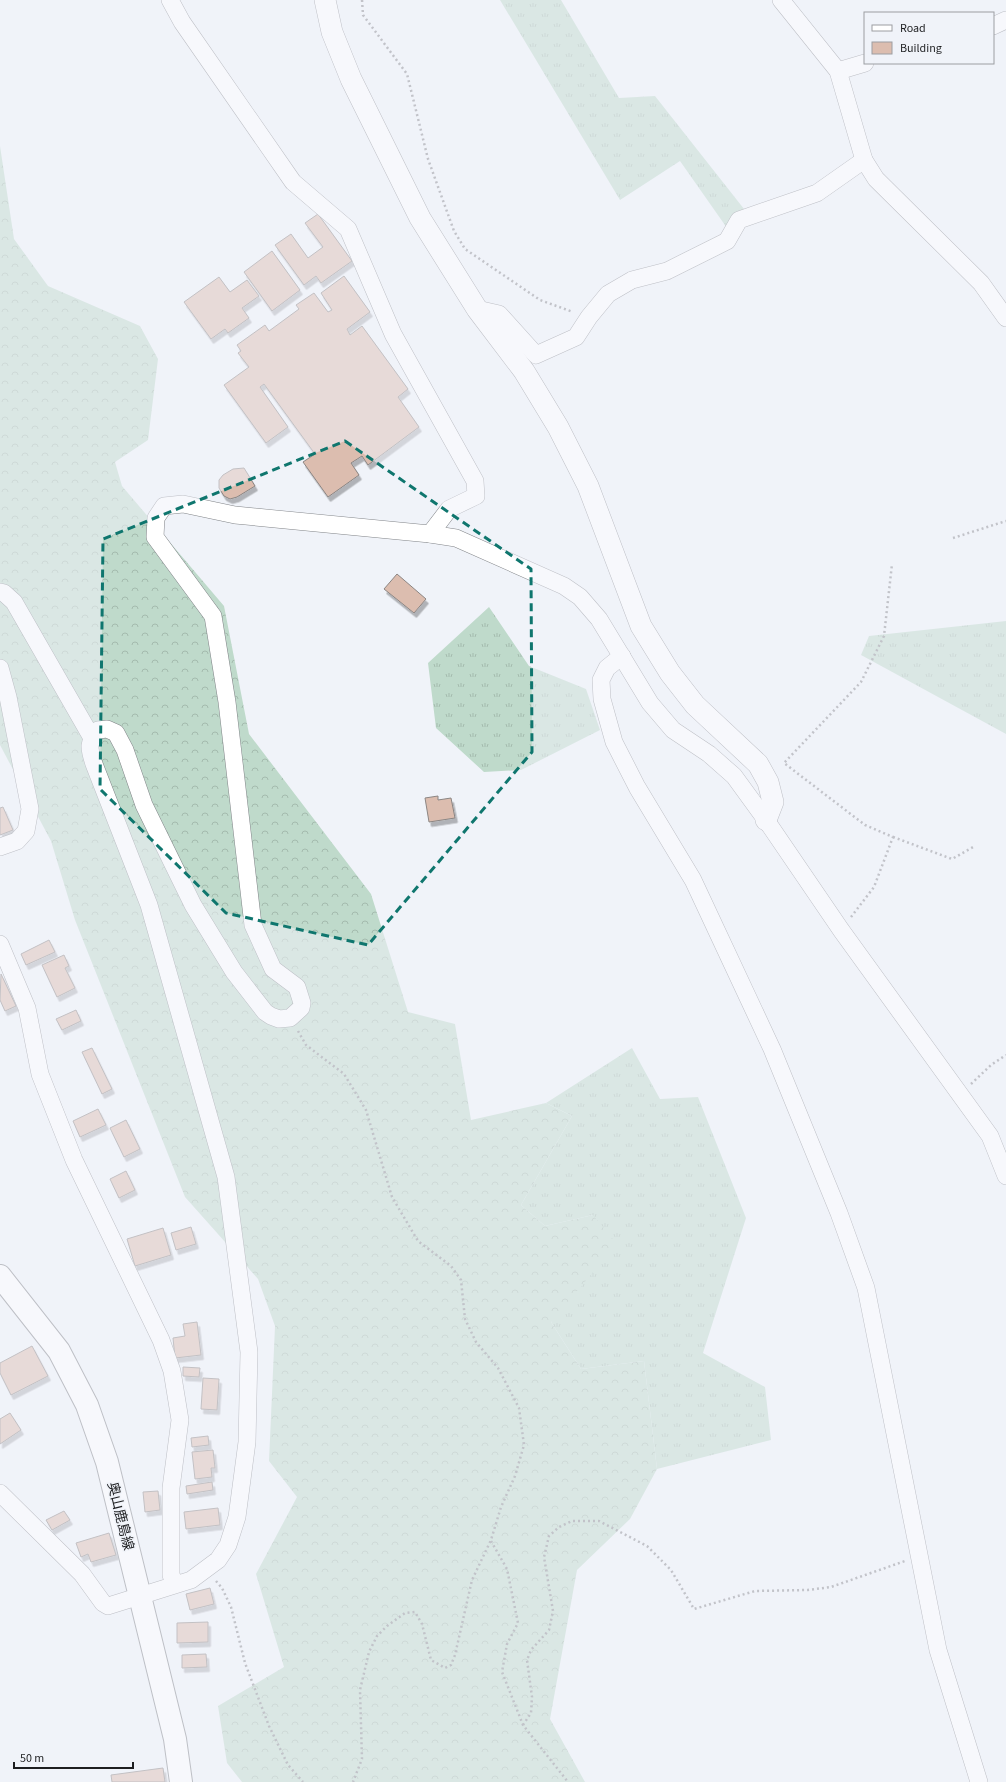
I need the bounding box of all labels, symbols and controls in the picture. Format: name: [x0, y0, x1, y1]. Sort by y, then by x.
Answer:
legend: [864, 12, 994, 64]
text: Road: [900, 20, 926, 37]
text: Building: [900, 40, 942, 57]
street label: 奥山鹿島線: [102, 1480, 138, 1553]
scale bar: [14, 1744, 133, 1770]
text: 50 m: [20, 1750, 44, 1767]

